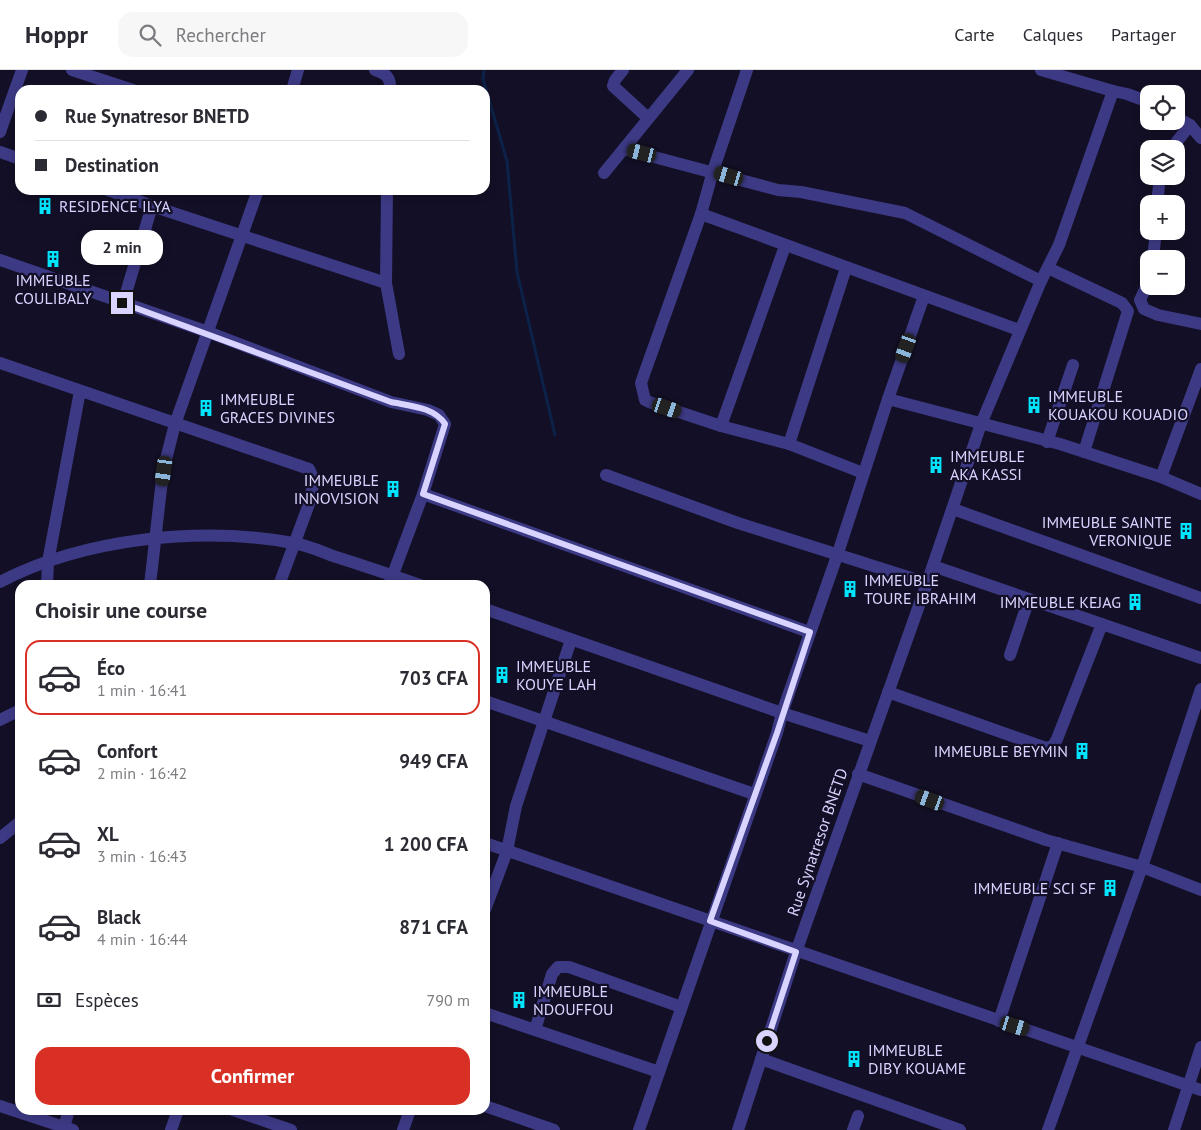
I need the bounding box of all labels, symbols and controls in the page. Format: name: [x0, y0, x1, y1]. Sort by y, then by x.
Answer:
search box: [118, 12, 468, 57]
text: Hoppr: [25, 19, 88, 50]
icon: search: [136, 21, 164, 49]
text: Rechercher: [176, 23, 266, 47]
text: Carte: [954, 23, 995, 46]
text: Calques: [1023, 23, 1083, 46]
text: Partager: [1111, 23, 1176, 46]
map controls: [1140, 85, 1185, 295]
button: locate: [1140, 85, 1185, 130]
text: Rue Synatresor BNETD: [65, 104, 249, 128]
button: layers: [1140, 140, 1185, 185]
car: [625, 142, 658, 164]
text: Destination: [65, 153, 159, 177]
car: [712, 165, 745, 187]
button: +: [1140, 195, 1185, 240]
building icon: RESIDENCE ILYA: [35, 196, 55, 216]
place label: RESIDENCE ILYA: [59, 196, 171, 216]
callout: 2 min: [81, 230, 163, 266]
text: 2 min: [102, 237, 142, 257]
building icon: IMMEUBLE COULIBALY: [43, 249, 63, 269]
button: −: [1140, 250, 1185, 295]
place label: IMMEUBLE COULIBALY: [14, 270, 92, 308]
route end: [111, 292, 133, 314]
car: [893, 331, 918, 365]
place label: IMMEUBLE KOUAKOU KOUADIO: [1048, 386, 1188, 424]
place label: IMMEUBLE GRACES DIVINES: [220, 389, 335, 427]
building icon: IMMEUBLE KOUAKOU KOUADIO: [1024, 395, 1044, 415]
car: [650, 396, 683, 420]
building icon: IMMEUBLE GRACES DIVINES: [196, 398, 216, 418]
place label: IMMEUBLE AKA KASSI: [950, 446, 1025, 484]
car: [154, 455, 173, 487]
building icon: IMMEUBLE AKA KASSI: [926, 455, 946, 475]
place label: IMMEUBLE INNOVISION: [294, 470, 379, 508]
building icon: IMMEUBLE INNOVISION: [383, 479, 403, 499]
place label: IMMEUBLE SAINTE VERONIQUE: [1042, 512, 1172, 550]
building icon: IMMEUBLE SAINTE VERONIQUE: [1176, 521, 1196, 541]
place label: IMMEUBLE TOURE IBRAHIM: [864, 570, 976, 608]
building icon: IMMEUBLE TOURE IBRAHIM: [840, 579, 860, 599]
place label: IMMEUBLE KEJAG: [1000, 592, 1121, 612]
building icon: IMMEUBLE KEJAG: [1125, 592, 1145, 612]
text: Choisir une course: [35, 596, 207, 624]
icon: car: [37, 655, 82, 700]
text: Éco: [97, 656, 125, 680]
place label: IMMEUBLE KOUYE LAH: [516, 656, 597, 694]
building icon: IMMEUBLE KOUYE LAH: [492, 665, 512, 685]
text: 703 CFA: [399, 666, 468, 690]
text: 1 min · 16:41: [97, 680, 187, 700]
icon: car: [37, 738, 82, 783]
text: Confort: [97, 739, 158, 763]
place label: IMMEUBLE BEYMIN: [934, 741, 1068, 761]
building icon: IMMEUBLE BEYMIN: [1072, 741, 1092, 761]
text: 949 CFA: [399, 749, 468, 773]
text: 2 min · 16:42: [97, 763, 187, 783]
street label: Rue Synatresor BNETD: [782, 765, 852, 919]
car: [913, 788, 946, 812]
icon: car: [37, 821, 82, 866]
text: XL: [97, 822, 119, 846]
text: 1 200 CFA: [384, 832, 468, 856]
text: 3 min · 16:43: [97, 846, 187, 866]
place label: IMMEUBLE SCI SF: [973, 878, 1096, 898]
building icon: IMMEUBLE SCI SF: [1100, 878, 1120, 898]
icon: car: [37, 904, 82, 949]
text: Black: [97, 905, 141, 929]
text: 871 CFA: [399, 915, 468, 939]
text: 4 min · 16:44: [97, 929, 187, 949]
place label: IMMEUBLE NDOUFFOU: [533, 981, 614, 1019]
icon: cash: [35, 986, 63, 1014]
text: Espèces: [75, 988, 139, 1012]
text: 790 m: [427, 990, 470, 1010]
building icon: IMMEUBLE NDOUFFOU: [509, 990, 529, 1010]
car: [998, 1014, 1031, 1038]
route start: [756, 1030, 778, 1052]
place label: IMMEUBLE DIBY KOUAME: [868, 1040, 966, 1078]
button: Confirmer: [35, 1047, 470, 1105]
building icon: IMMEUBLE DIBY KOUAME: [844, 1049, 864, 1069]

